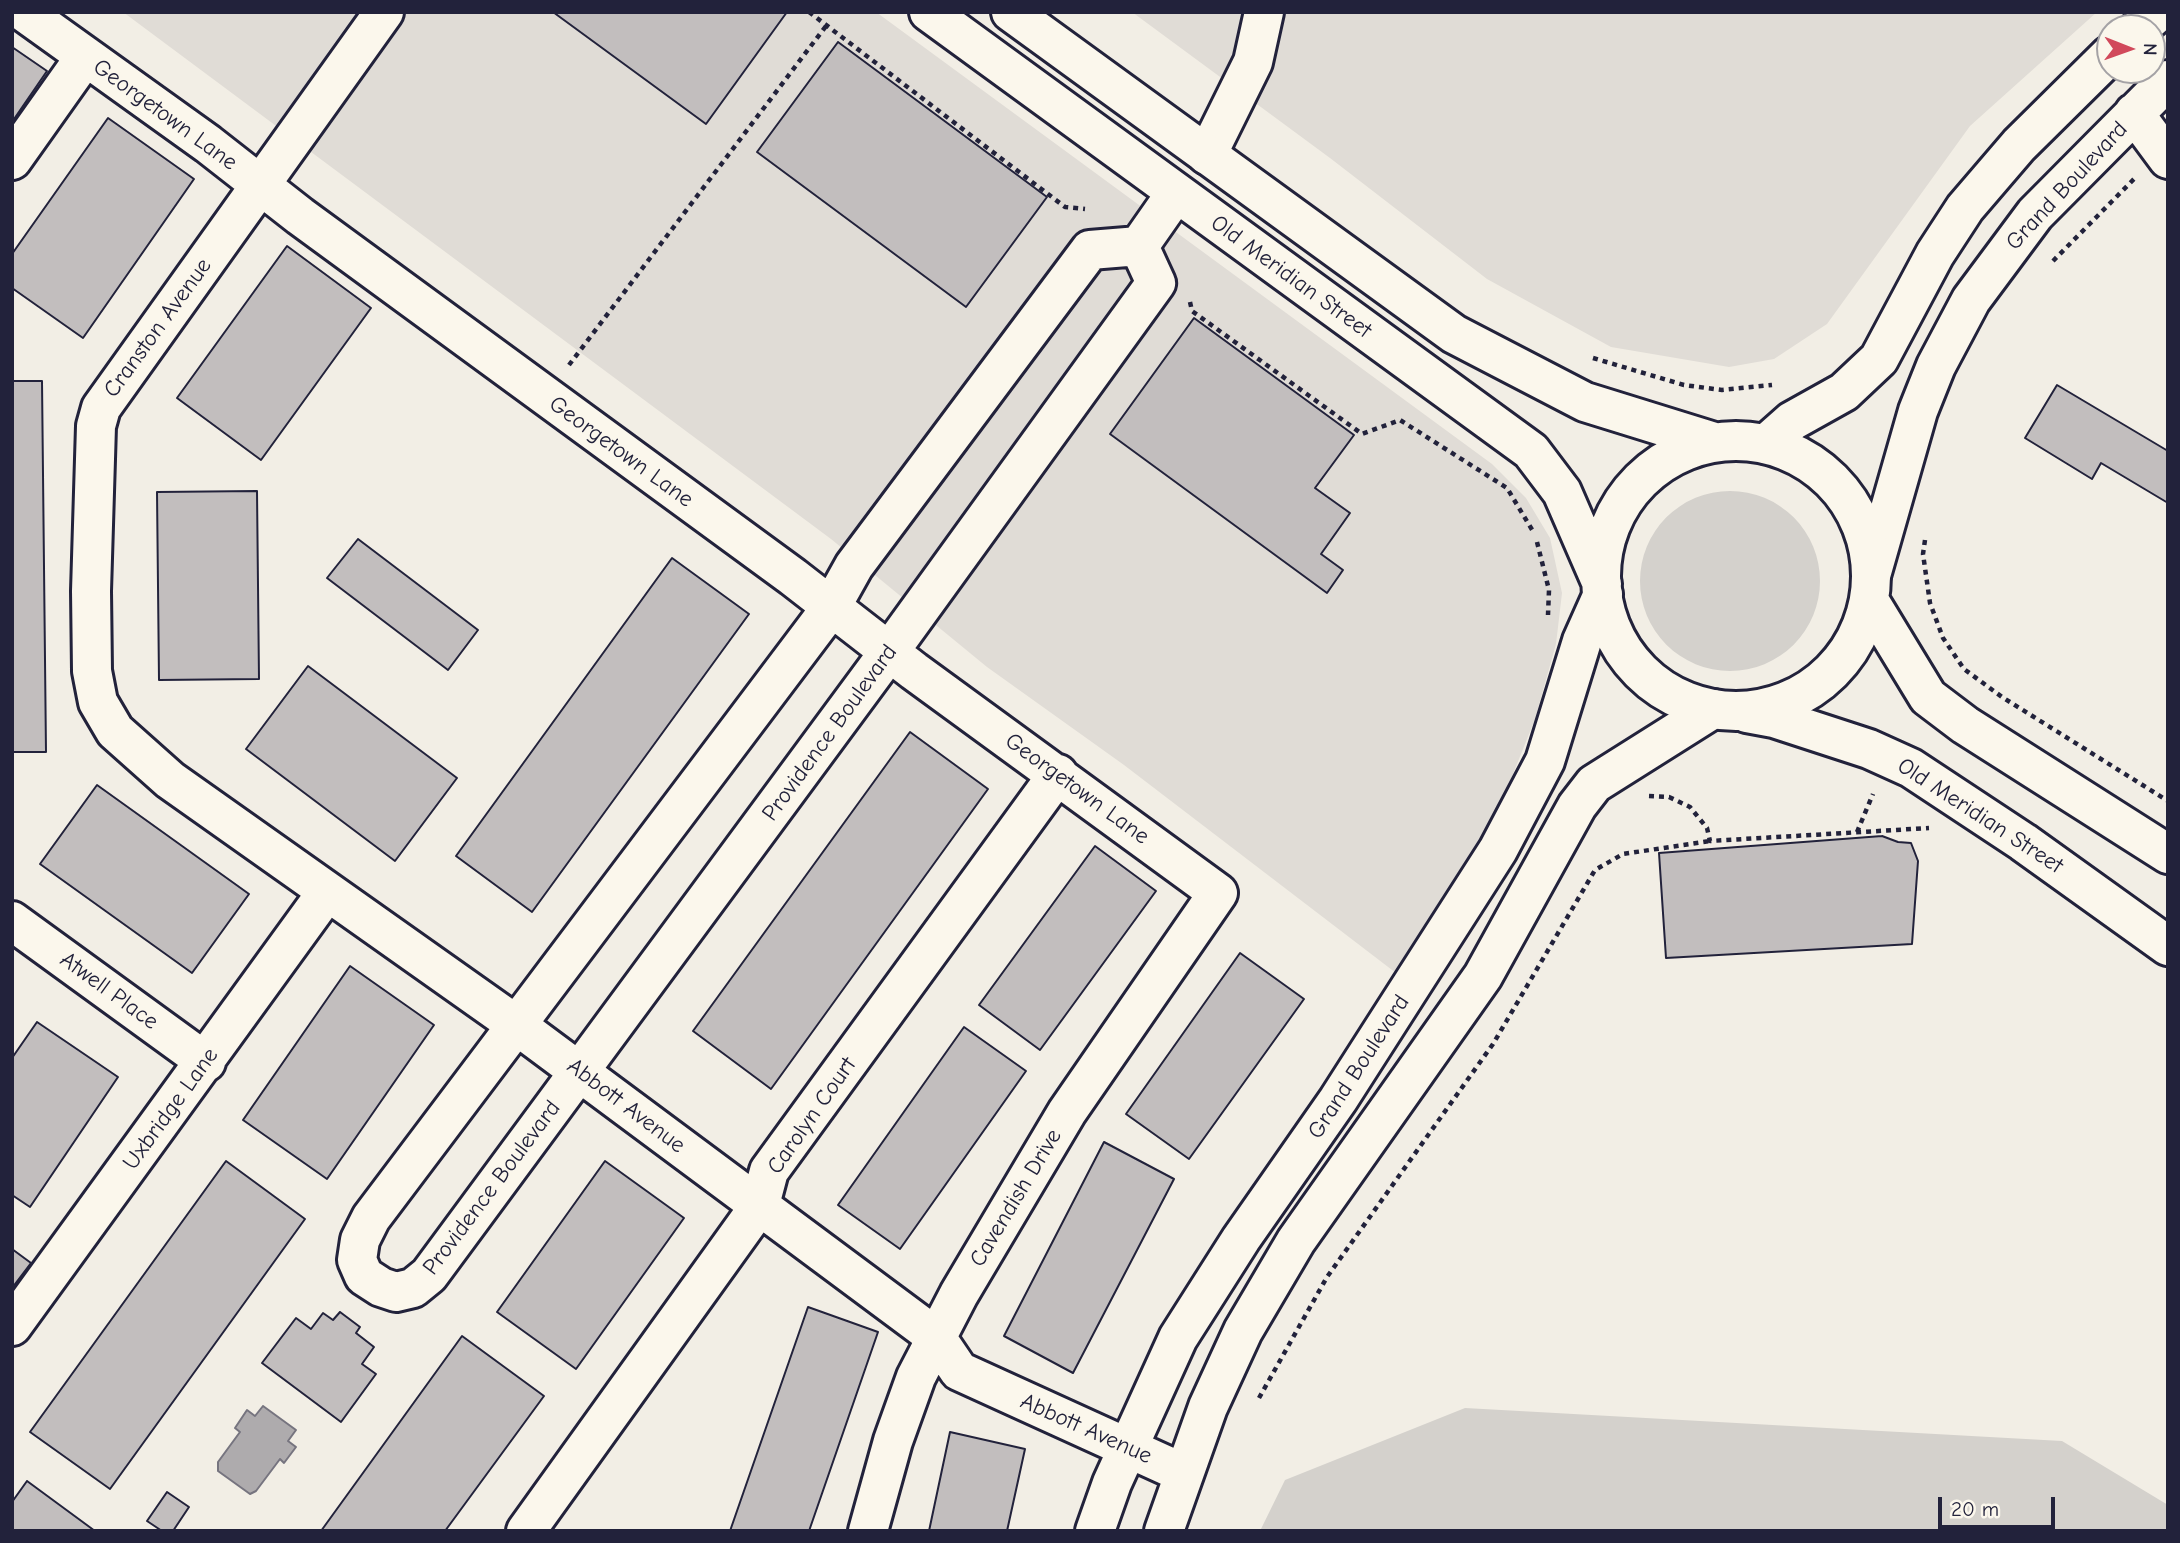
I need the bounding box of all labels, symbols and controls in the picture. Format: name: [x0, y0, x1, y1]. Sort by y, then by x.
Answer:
north arrow: [2096, 14, 2166, 84]
text: N: [2139, 43, 2161, 56]
street label: Georgetown Lane: [87, 53, 243, 177]
street label: Grand Boulevard: [2000, 116, 2134, 256]
street label: Old Meridian Street: [1205, 209, 1377, 345]
street label: Cranston Avenue: [98, 253, 218, 403]
street label: Georgetown Lane: [543, 390, 699, 514]
street label: Providence Boulevard: [757, 639, 903, 827]
street label: Georgetown Lane: [999, 727, 1155, 851]
street label: Old Meridian Street: [1892, 752, 2068, 880]
street label: Atwell Place: [54, 946, 164, 1036]
street label: Grand Boulevard: [1302, 990, 1416, 1144]
street label: Uxbridge Lane: [117, 1043, 225, 1175]
street label: Carolyn Court: [762, 1052, 862, 1180]
street label: Abbott Avenue: [561, 1053, 691, 1159]
street label: Providence Boulevard: [417, 1095, 567, 1281]
street label: Cavendish Drive: [964, 1124, 1068, 1272]
street label: Abbott Avenue: [1016, 1388, 1156, 1470]
scale bar: [1942, 1484, 2059, 1528]
text: 20 m: [1951, 1497, 1999, 1521]

